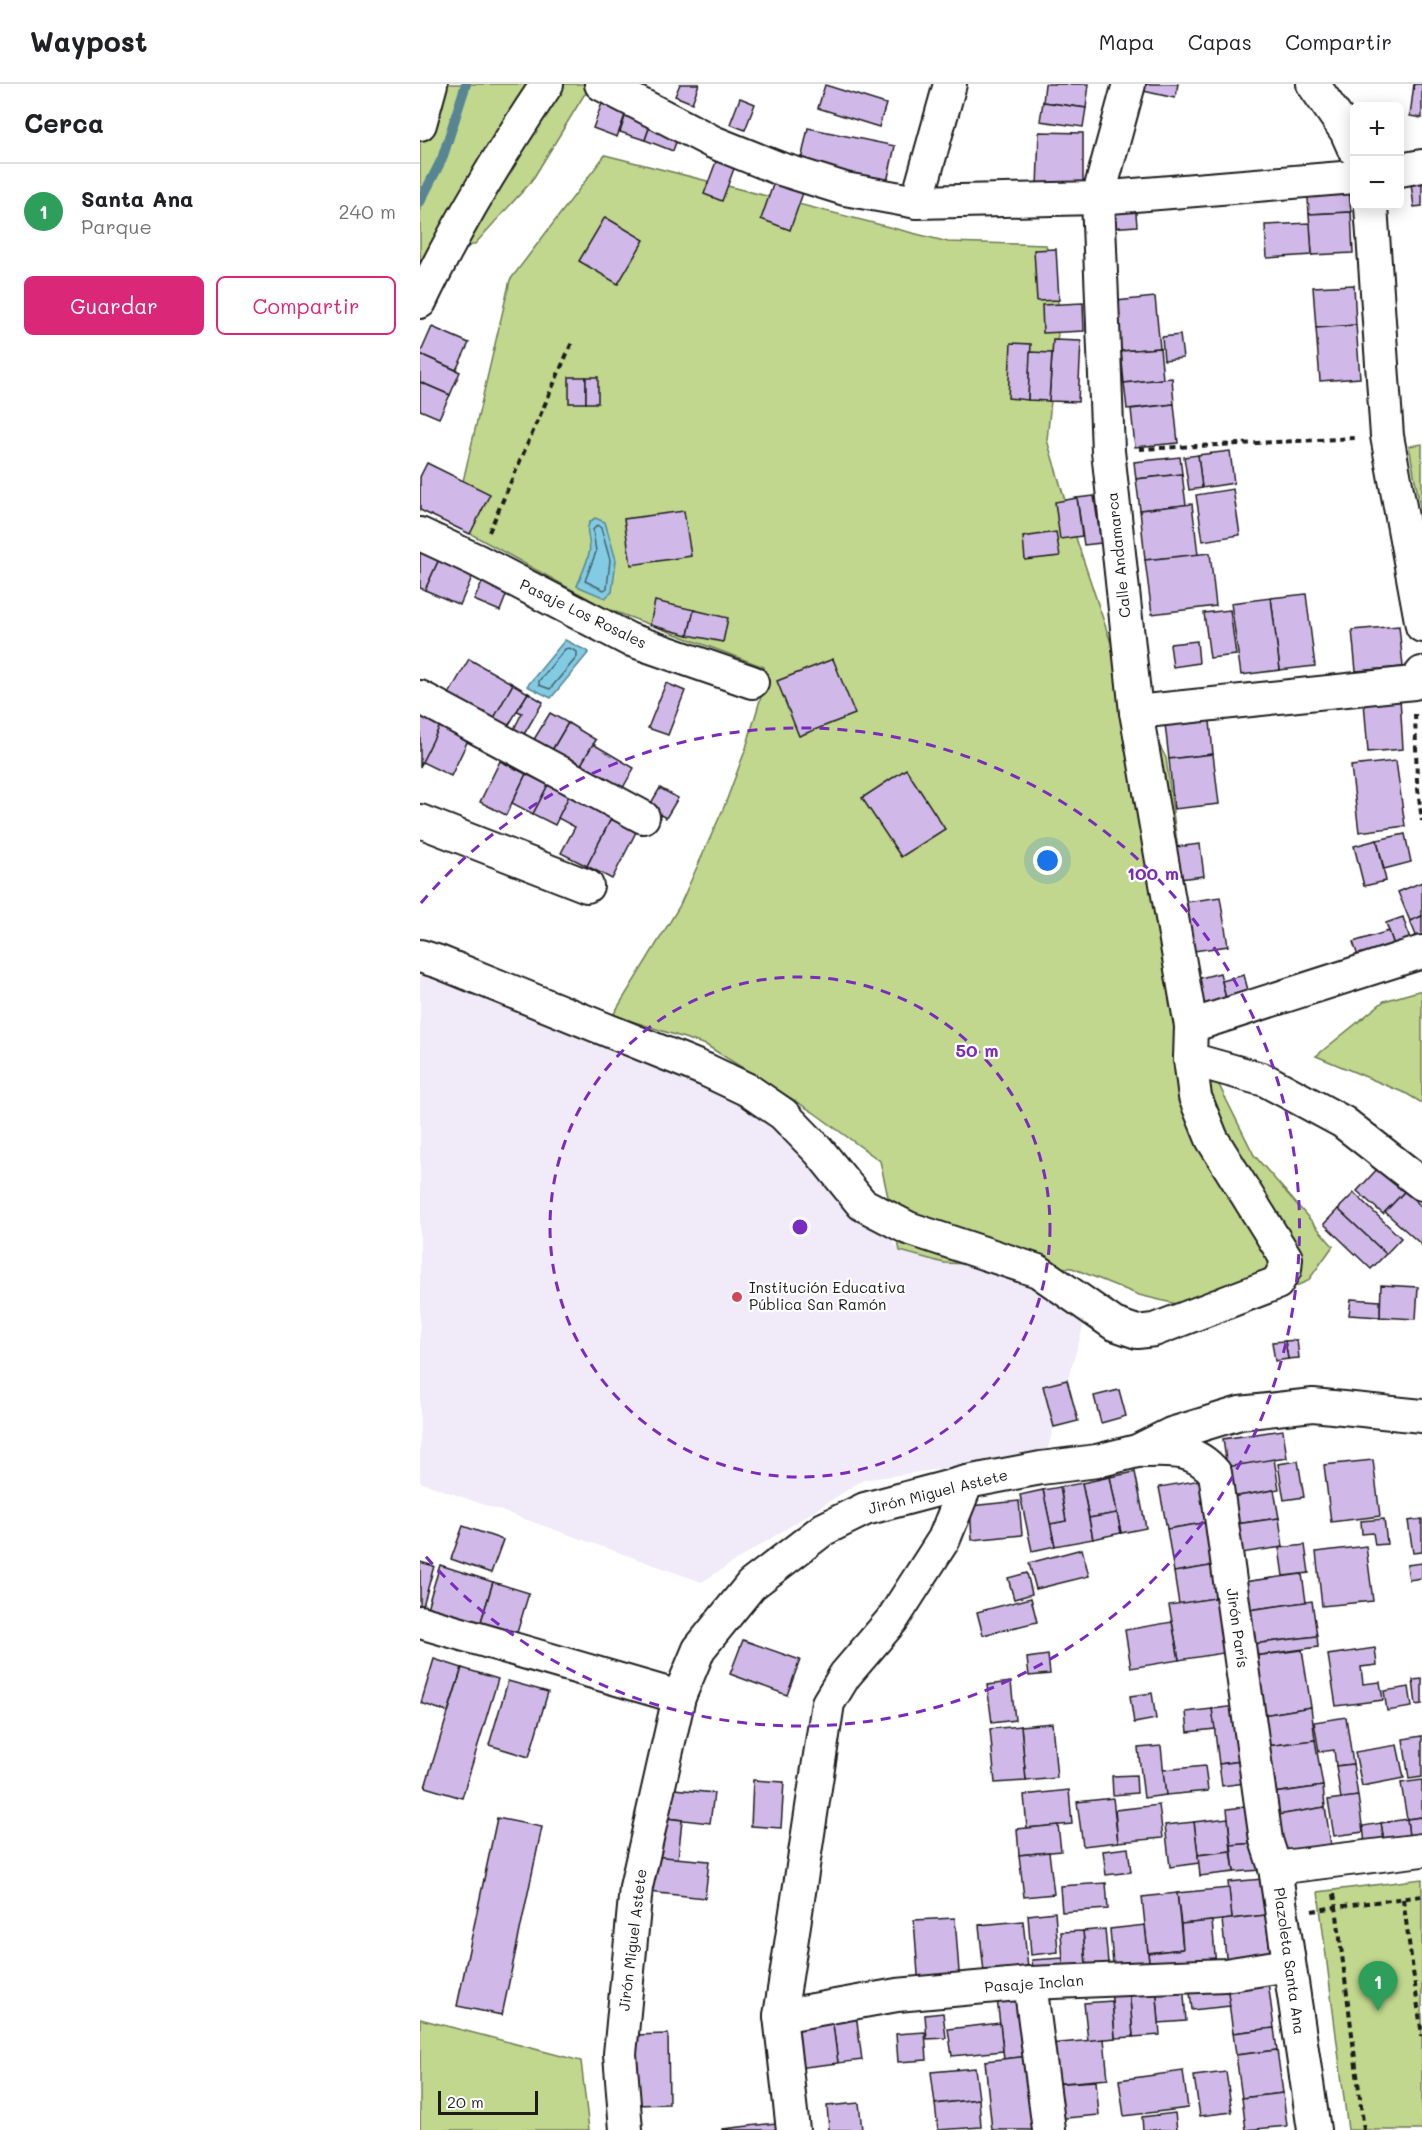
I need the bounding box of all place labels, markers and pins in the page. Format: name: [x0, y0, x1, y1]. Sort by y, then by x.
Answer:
centre of rings: [790, 1217, 810, 1237]
place label: Institución Educativa Pública San Ramón: [749, 1277, 906, 1314]
marker: Institución Educativa Pública San Ramón: [730, 1290, 744, 1304]
pin: 1: [1358, 1962, 1398, 2011]

